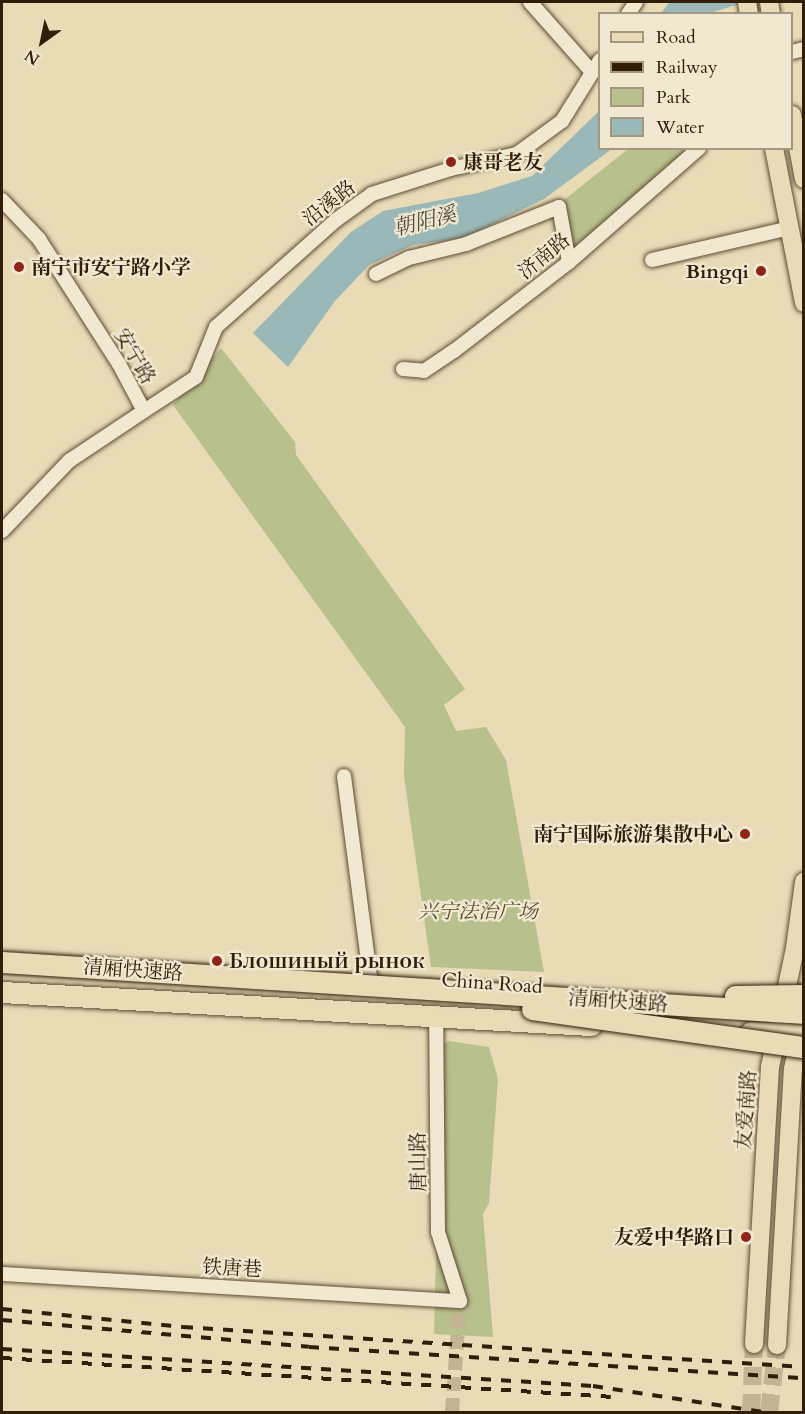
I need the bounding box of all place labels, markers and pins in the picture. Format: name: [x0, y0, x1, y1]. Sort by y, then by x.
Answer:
place label: 康哥老友: [463, 150, 543, 174]
marker: 康哥老友: [444, 155, 458, 169]
place label: 南宁市安宁路小学: [31, 255, 191, 279]
place label: Bingqi: [686, 259, 749, 283]
marker: 南宁市安宁路小学: [12, 260, 26, 274]
marker: Bingqi: [754, 264, 768, 278]
place label: 南宁国际旅游集散中心: [533, 822, 733, 846]
marker: 南宁国际旅游集散中心: [738, 827, 752, 841]
place label: Блошиный рынок: [229, 949, 425, 973]
marker: Блошиный рынок: [210, 954, 224, 968]
place label: 友爱中华路口: [614, 1225, 734, 1249]
marker: 友爱中华路口: [739, 1230, 753, 1244]

